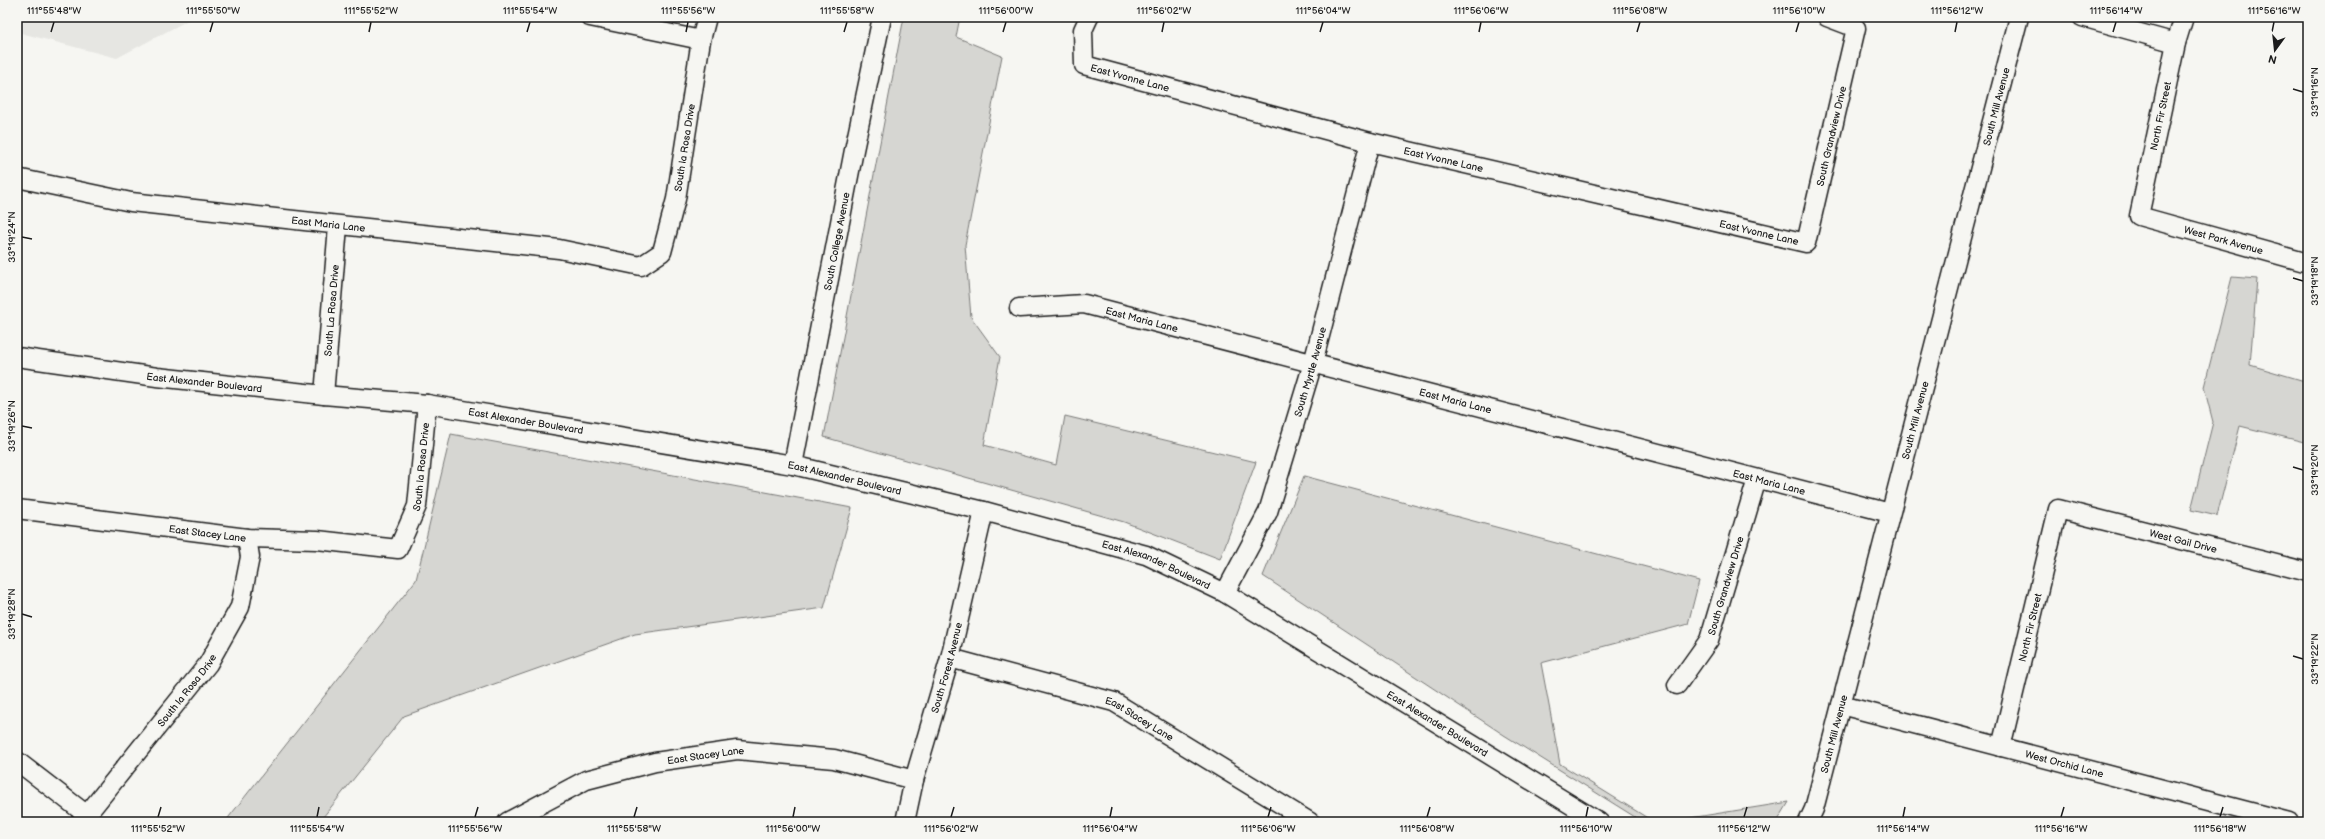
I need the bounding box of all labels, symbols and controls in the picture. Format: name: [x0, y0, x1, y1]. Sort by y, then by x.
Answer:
text: 111°55'48"W: [27, 5, 81, 17]
text: 111°55'50"W: [186, 5, 240, 17]
text: 111°55'52"W: [344, 5, 398, 17]
text: 111°55'54"W: [503, 5, 557, 17]
text: 111°55'56"W: [661, 5, 715, 17]
text: 111°55'58"W: [820, 5, 874, 17]
text: 111°56'00"W: [979, 5, 1033, 17]
text: 111°56'02"W: [1137, 5, 1191, 17]
text: 111°56'04"W: [1295, 5, 1351, 17]
text: 111°56'06"W: [1453, 5, 1509, 17]
text: 111°56'08"W: [1613, 5, 1667, 17]
text: 111°56'10"W: [1773, 5, 1825, 17]
text: 111°56'12"W: [1931, 5, 1983, 17]
text: 111°56'14"W: [2089, 5, 2143, 17]
text: 111°56'16"W: [2247, 5, 2301, 17]
north arrow: [2255, 30, 2295, 70]
text: N: [2267, 52, 2278, 67]
street label: East Yvonne Lane: [1089, 62, 1171, 95]
street label: South Mill Avenue: [1981, 66, 2013, 147]
text: 33°19'16"N: [2309, 67, 2321, 117]
street label: North Fir Street: [2148, 81, 2174, 152]
street label: South Grandview Drive: [1814, 85, 1849, 187]
street label: South la Rosa Drive: [672, 103, 698, 192]
street label: East Yvonne Lane: [1402, 145, 1484, 175]
street label: South College Avenue: [822, 191, 853, 291]
text: 33°19'24"N: [6, 211, 18, 263]
street label: East Maria Lane: [291, 215, 366, 235]
street label: East Yvonne Lane: [1718, 218, 1800, 248]
street label: West Park Avenue: [2182, 224, 2264, 257]
text: 33°19'18"N: [2309, 256, 2321, 306]
street label: South La Rosa Drive: [322, 264, 342, 357]
street label: East Maria Lane: [1104, 305, 1179, 335]
street label: South Myrtle Avenue: [1292, 326, 1329, 418]
street label: East Alexander Boulevard: [145, 371, 263, 395]
street label: South Mill Avenue: [1900, 380, 1932, 461]
street label: East Maria Lane: [1418, 386, 1493, 416]
text: 33°19'26"N: [6, 400, 18, 452]
street label: East Alexander Boulevard: [467, 406, 584, 437]
street label: South la Rosa Drive: [411, 422, 432, 513]
text: 33°19'20"N: [2309, 444, 2321, 496]
street label: East Alexander Boulevard: [787, 459, 903, 498]
street label: East Maria Lane: [1731, 468, 1807, 498]
street label: East Stacey Lane: [168, 523, 247, 545]
street label: West Gail Drive: [2148, 527, 2218, 556]
street label: South Grandview Drive: [1706, 535, 1747, 637]
street label: East Alexander Boulevard: [1100, 538, 1212, 592]
text: 33°19'28"N: [6, 588, 18, 640]
street label: North Fir Street: [2017, 592, 2045, 663]
street label: South Forest Avenue: [929, 621, 965, 715]
text: 33°19'22"N: [2309, 633, 2321, 685]
street label: South la Rosa Drive: [155, 652, 219, 729]
street label: East Alexander Boulevard: [1384, 688, 1490, 760]
street label: South Mill Avenue: [1819, 694, 1850, 774]
street label: East Stacey Lane: [1104, 695, 1176, 744]
street label: East Stacey Lane: [666, 745, 745, 767]
street label: West Orchid Lane: [2024, 748, 2105, 780]
text: 111°55'52"W: [131, 823, 185, 835]
text: 111°55'54"W: [290, 823, 344, 835]
text: 111°55'56"W: [448, 823, 502, 835]
text: 111°55'58"W: [607, 823, 661, 835]
text: 111°56'00"W: [766, 823, 820, 835]
text: 111°56'02"W: [924, 823, 978, 835]
text: 111°56'04"W: [1082, 823, 1138, 835]
text: 111°56'06"W: [1240, 823, 1296, 835]
text: 111°56'08"W: [1400, 823, 1454, 835]
text: 111°56'10"W: [1560, 823, 1612, 835]
text: 111°56'12"W: [1718, 823, 1770, 835]
text: 111°56'14"W: [1876, 823, 1930, 835]
text: 111°56'16"W: [2034, 823, 2088, 835]
text: 111°56'18"W: [2194, 823, 2246, 835]

